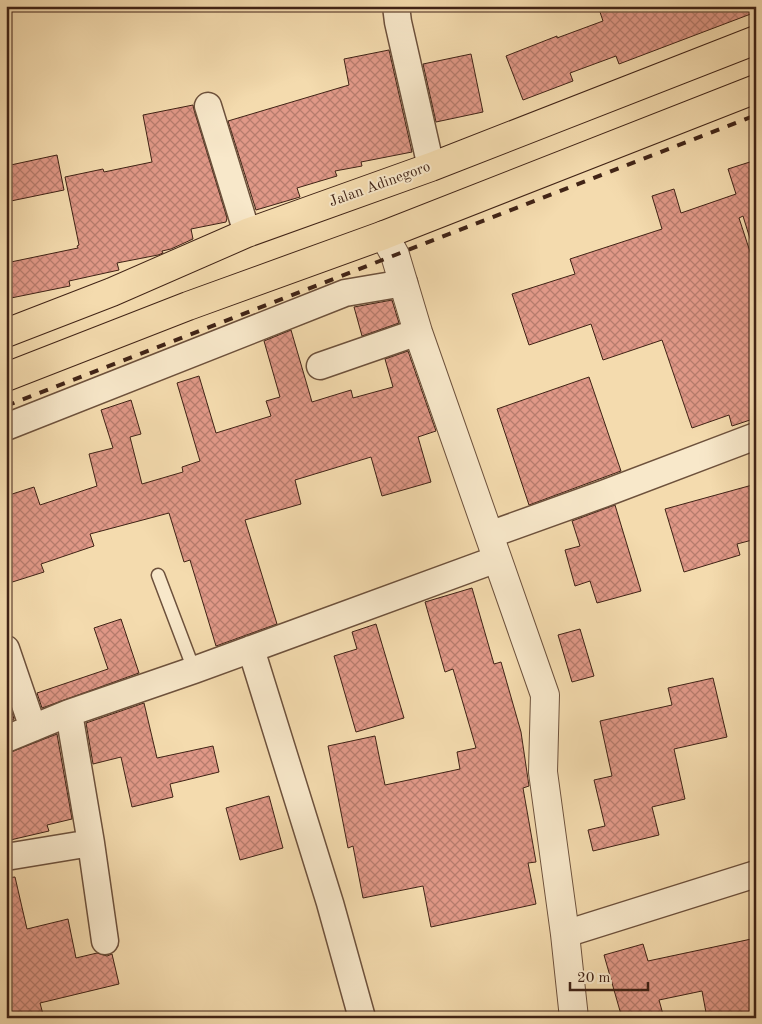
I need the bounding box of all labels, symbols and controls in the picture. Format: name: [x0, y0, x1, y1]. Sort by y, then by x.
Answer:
street label: Jalan Adinegoro: [327, 160, 433, 210]
scale bar: [570, 959, 647, 991]
text: 20 m: [577, 971, 611, 986]

